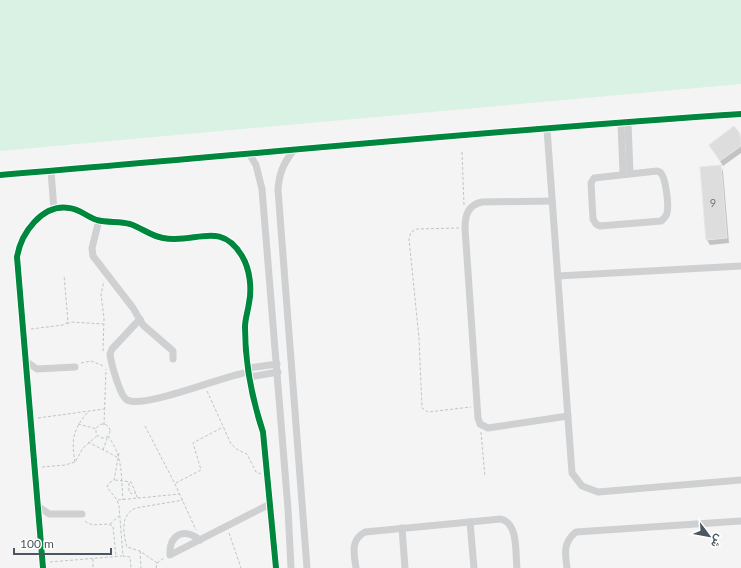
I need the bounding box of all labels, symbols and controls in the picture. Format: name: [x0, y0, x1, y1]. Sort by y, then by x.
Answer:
house number: 9: [710, 196, 716, 209]
north arrow: [689, 516, 729, 556]
scale bar: [14, 530, 111, 556]
text: ش: [708, 532, 727, 551]
text: 100 m: [20, 536, 54, 551]

